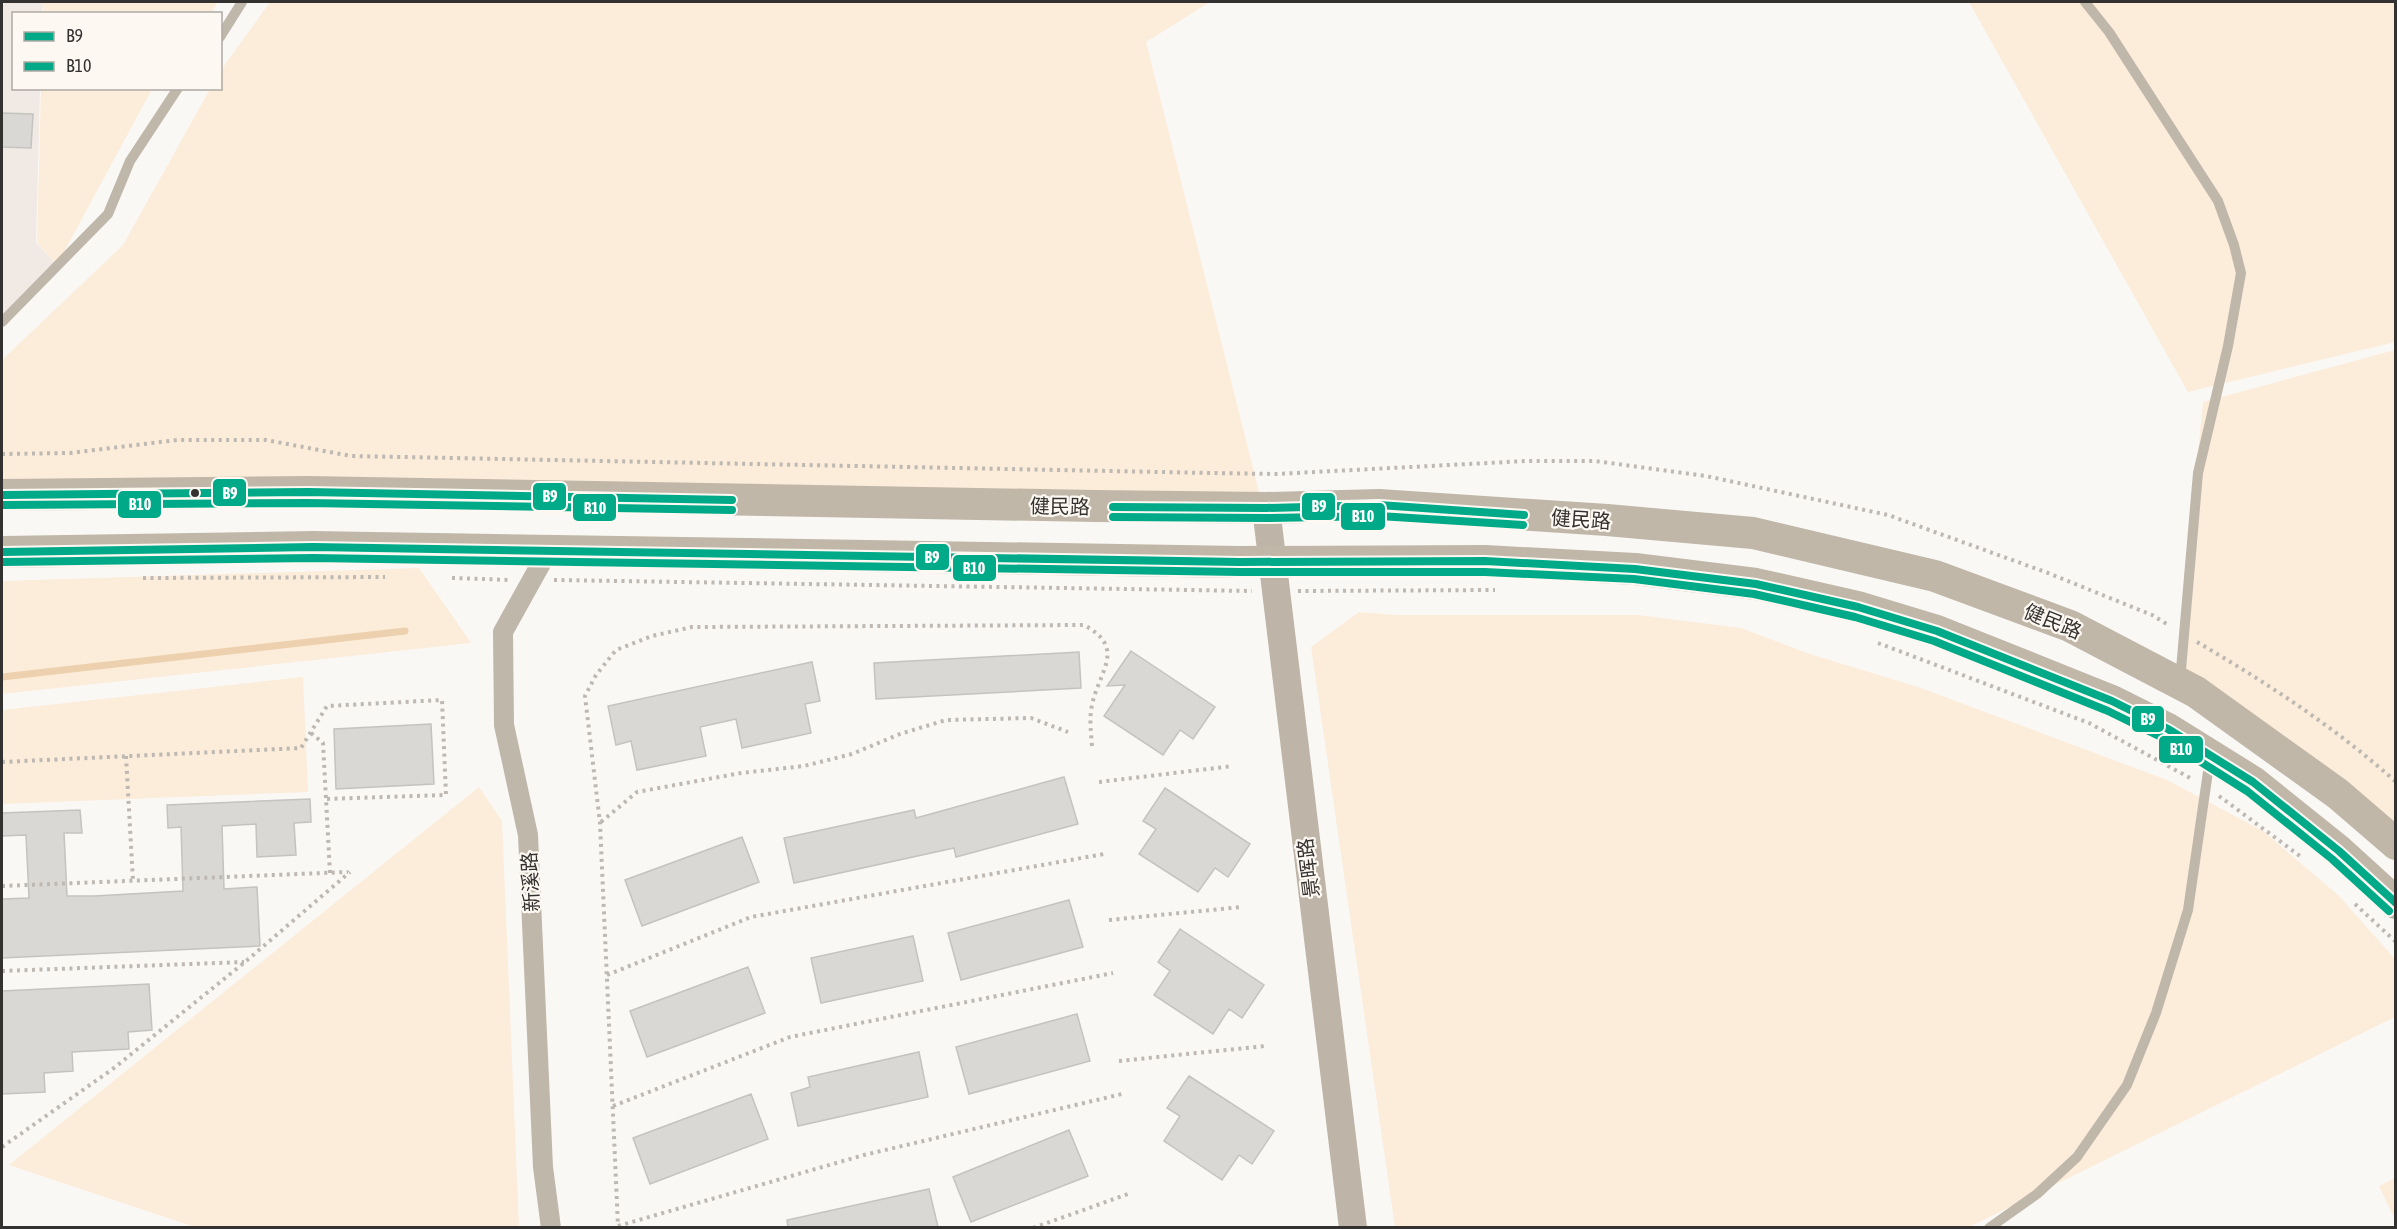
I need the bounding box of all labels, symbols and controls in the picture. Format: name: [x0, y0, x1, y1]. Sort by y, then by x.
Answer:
legend: [12, 12, 222, 90]
text: B9: [66, 25, 83, 46]
text: B10: [66, 55, 91, 76]
line badge: B9: [212, 478, 247, 507]
line badge: B9: [532, 482, 567, 511]
text: B9: [222, 484, 238, 502]
unlabelled marker: [189, 487, 201, 499]
text: B9: [542, 487, 558, 505]
line badge: B10: [117, 490, 162, 519]
line badge: B9: [1301, 492, 1336, 521]
line badge: B10: [572, 493, 617, 522]
street label: 健民路: [1030, 494, 1090, 518]
text: B10: [129, 495, 152, 513]
text: B9: [1311, 497, 1327, 515]
text: B10: [584, 499, 607, 517]
line badge: B10: [1340, 502, 1386, 531]
street label: 健民路: [1550, 505, 1612, 533]
text: B10: [1352, 507, 1375, 525]
line badge: B9: [915, 543, 950, 571]
text: B9: [924, 548, 940, 566]
line badge: B10: [952, 554, 997, 582]
text: B10: [963, 559, 986, 577]
street label: 健民路: [2021, 599, 2085, 643]
line badge: B9: [2131, 705, 2165, 733]
text: B9: [2140, 710, 2156, 728]
line badge: B10: [2158, 735, 2204, 764]
text: B10: [2170, 740, 2193, 758]
street label: 景晖路: [1293, 837, 1323, 899]
street label: 新溪路: [517, 851, 543, 913]

